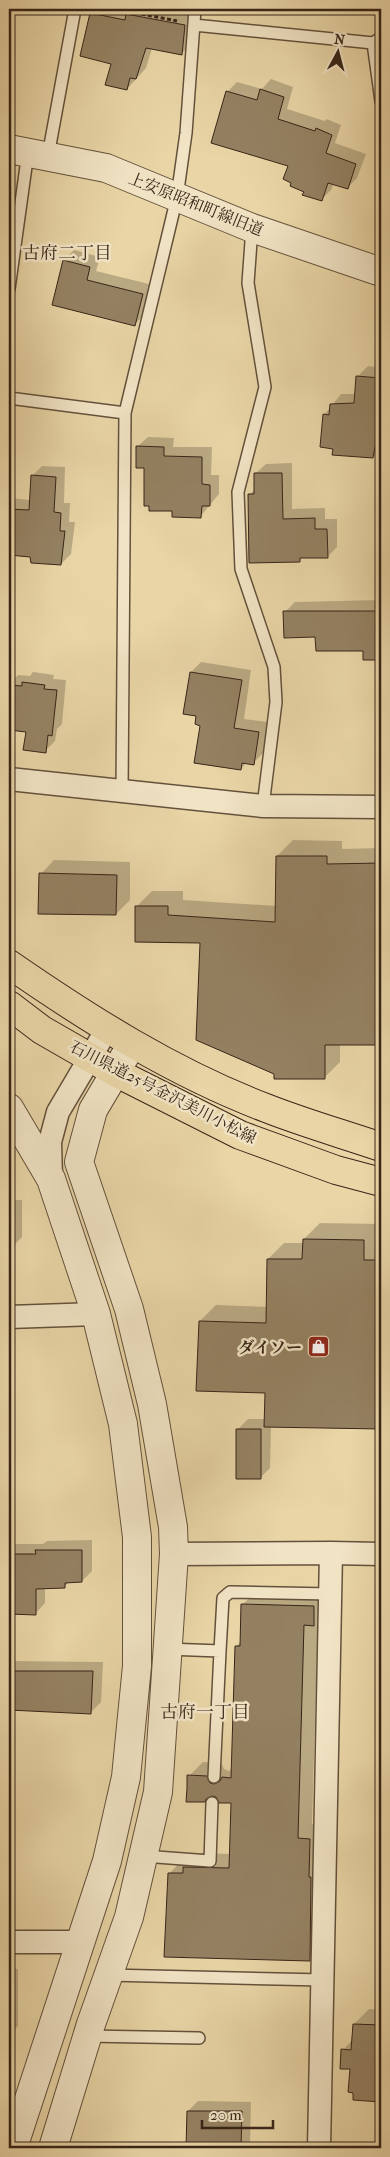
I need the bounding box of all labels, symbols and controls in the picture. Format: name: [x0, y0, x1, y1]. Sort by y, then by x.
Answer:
north arrow: [312, 28, 362, 78]
text: N: [333, 31, 346, 49]
street label: 上安原昭和町線旧道: [126, 168, 266, 240]
district label: 古府二丁目: [22, 243, 112, 264]
street label: 石川県道25号金沢美川小松線: [66, 1037, 260, 1147]
shop icon: ダイソー: [306, 1335, 330, 1359]
place label: ダイソー: [238, 1338, 302, 1357]
district label: 古府一丁目: [160, 1702, 250, 1723]
scale bar: [202, 2097, 274, 2129]
text: 20 m: [210, 2106, 242, 2124]

